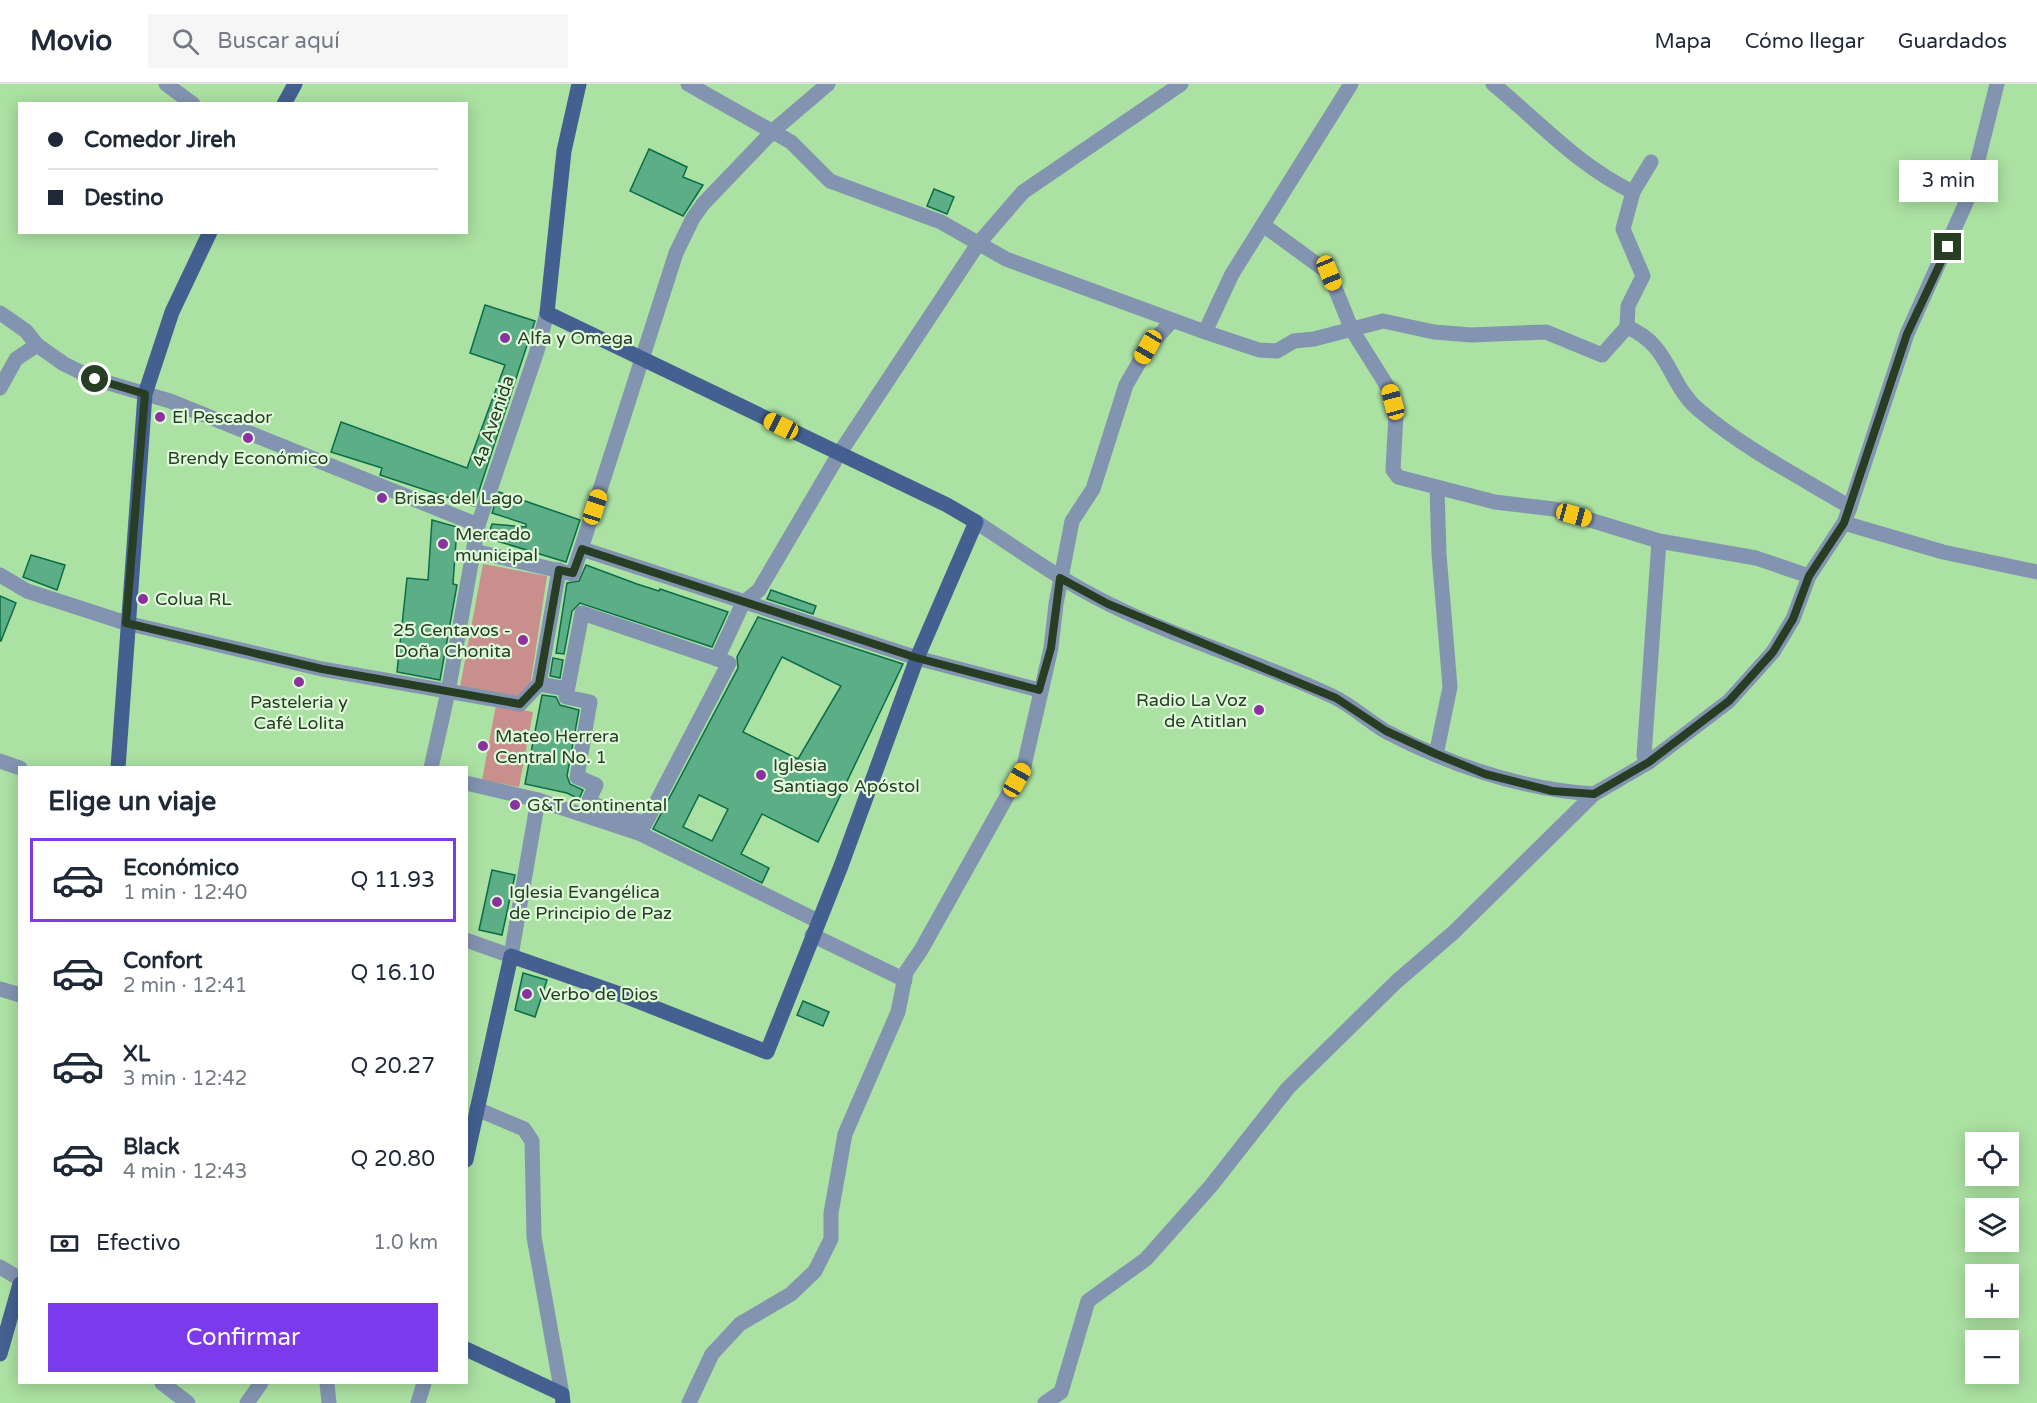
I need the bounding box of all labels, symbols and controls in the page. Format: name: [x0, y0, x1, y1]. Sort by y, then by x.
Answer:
search box: [148, 14, 568, 68]
text: Movio: [30, 24, 112, 58]
icon: search: [169, 25, 202, 58]
text: Buscar aquí: [217, 28, 340, 54]
text: Mapa: [1654, 29, 1712, 54]
text: Cómo llegar: [1745, 29, 1865, 54]
text: Guardados: [1898, 29, 2007, 54]
text: Comedor Jireh: [84, 127, 236, 153]
callout: 3 min: [1898, 160, 1998, 202]
text: 3 min: [1922, 169, 1975, 193]
text: Destino: [84, 185, 164, 211]
route end: [1934, 233, 1961, 260]
car: [1314, 253, 1344, 293]
place label: Alfa y Omega: [517, 327, 633, 349]
car: [1131, 327, 1165, 367]
marker: Alfa y Omega: [498, 331, 512, 345]
route start: [81, 365, 108, 392]
street label: 4a Avenida: [467, 372, 519, 470]
car: [1380, 382, 1406, 422]
place label: El Pescador: [172, 406, 272, 428]
marker: El Pescador: [153, 410, 167, 424]
car: [761, 410, 801, 442]
marker: Brendy Económico: [241, 431, 255, 445]
place label: Brendy Económico: [168, 447, 329, 469]
place label: Brisas del Lago: [394, 487, 523, 509]
car: [581, 487, 609, 527]
marker: Brisas del Lago: [375, 491, 389, 505]
car: [1554, 502, 1594, 528]
place label: Mercado municipal: [455, 523, 538, 566]
marker: Mercado municipal: [436, 537, 450, 551]
place label: Colua RL: [155, 588, 232, 610]
marker: Colua RL: [136, 592, 150, 606]
place label: 25 Centavos - Doña Chonita: [393, 619, 511, 662]
marker: 25 Centavos - Doña Chonita: [516, 633, 530, 647]
marker: Pasteleria y Café Lolita: [292, 675, 306, 689]
place label: Radio La Voz de Atitlan: [1136, 689, 1247, 732]
place label: Pasteleria y Café Lolita: [250, 691, 348, 734]
marker: Radio La Voz de Atitlan: [1252, 703, 1266, 717]
place label: Mateo Herrera Central No. 1: [495, 725, 619, 768]
marker: Mateo Herrera Central No. 1: [476, 739, 490, 753]
place label: Iglesia Santiago Apóstol: [773, 754, 920, 797]
car: [1000, 760, 1034, 800]
marker: Iglesia Santiago Apóstol: [754, 768, 768, 782]
text: Elige un viaje: [48, 785, 216, 818]
place label: G&T Continental: [527, 794, 667, 816]
marker: G&T Continental: [508, 798, 522, 812]
icon: car: [51, 853, 105, 907]
text: Económico: [123, 855, 239, 881]
text: Q 11.93: [350, 867, 435, 893]
text: 1 min · 12:40: [123, 881, 247, 905]
place label: Iglesia Evangélica de Principio de Paz: [509, 881, 672, 924]
marker: Iglesia Evangélica de Principio de Paz: [490, 895, 504, 909]
icon: car: [51, 946, 105, 1000]
text: Confort: [123, 948, 202, 974]
text: Q 16.10: [350, 960, 435, 986]
text: 2 min · 12:41: [123, 974, 247, 998]
place label: Verbo de Dios: [539, 983, 658, 1005]
marker: Verbo de Dios: [520, 987, 534, 1001]
icon: car: [51, 1039, 105, 1093]
text: XL: [123, 1041, 150, 1067]
text: Q 20.27: [350, 1053, 435, 1079]
text: 3 min · 12:42: [123, 1067, 247, 1091]
icon: car: [51, 1132, 105, 1186]
map controls: [1965, 1132, 2019, 1384]
button: locate: [1965, 1132, 2019, 1186]
text: Black: [123, 1134, 180, 1160]
text: Q 20.80: [351, 1146, 435, 1172]
text: 4 min · 12:43: [123, 1160, 247, 1184]
button: layers: [1965, 1198, 2019, 1252]
icon: cash: [48, 1227, 81, 1260]
text: Efectivo: [96, 1230, 181, 1256]
text: 1.0 km: [373, 1231, 438, 1255]
button: +: [1965, 1264, 2019, 1318]
button: Confirmar: [48, 1303, 438, 1372]
button: −: [1965, 1330, 2019, 1384]

